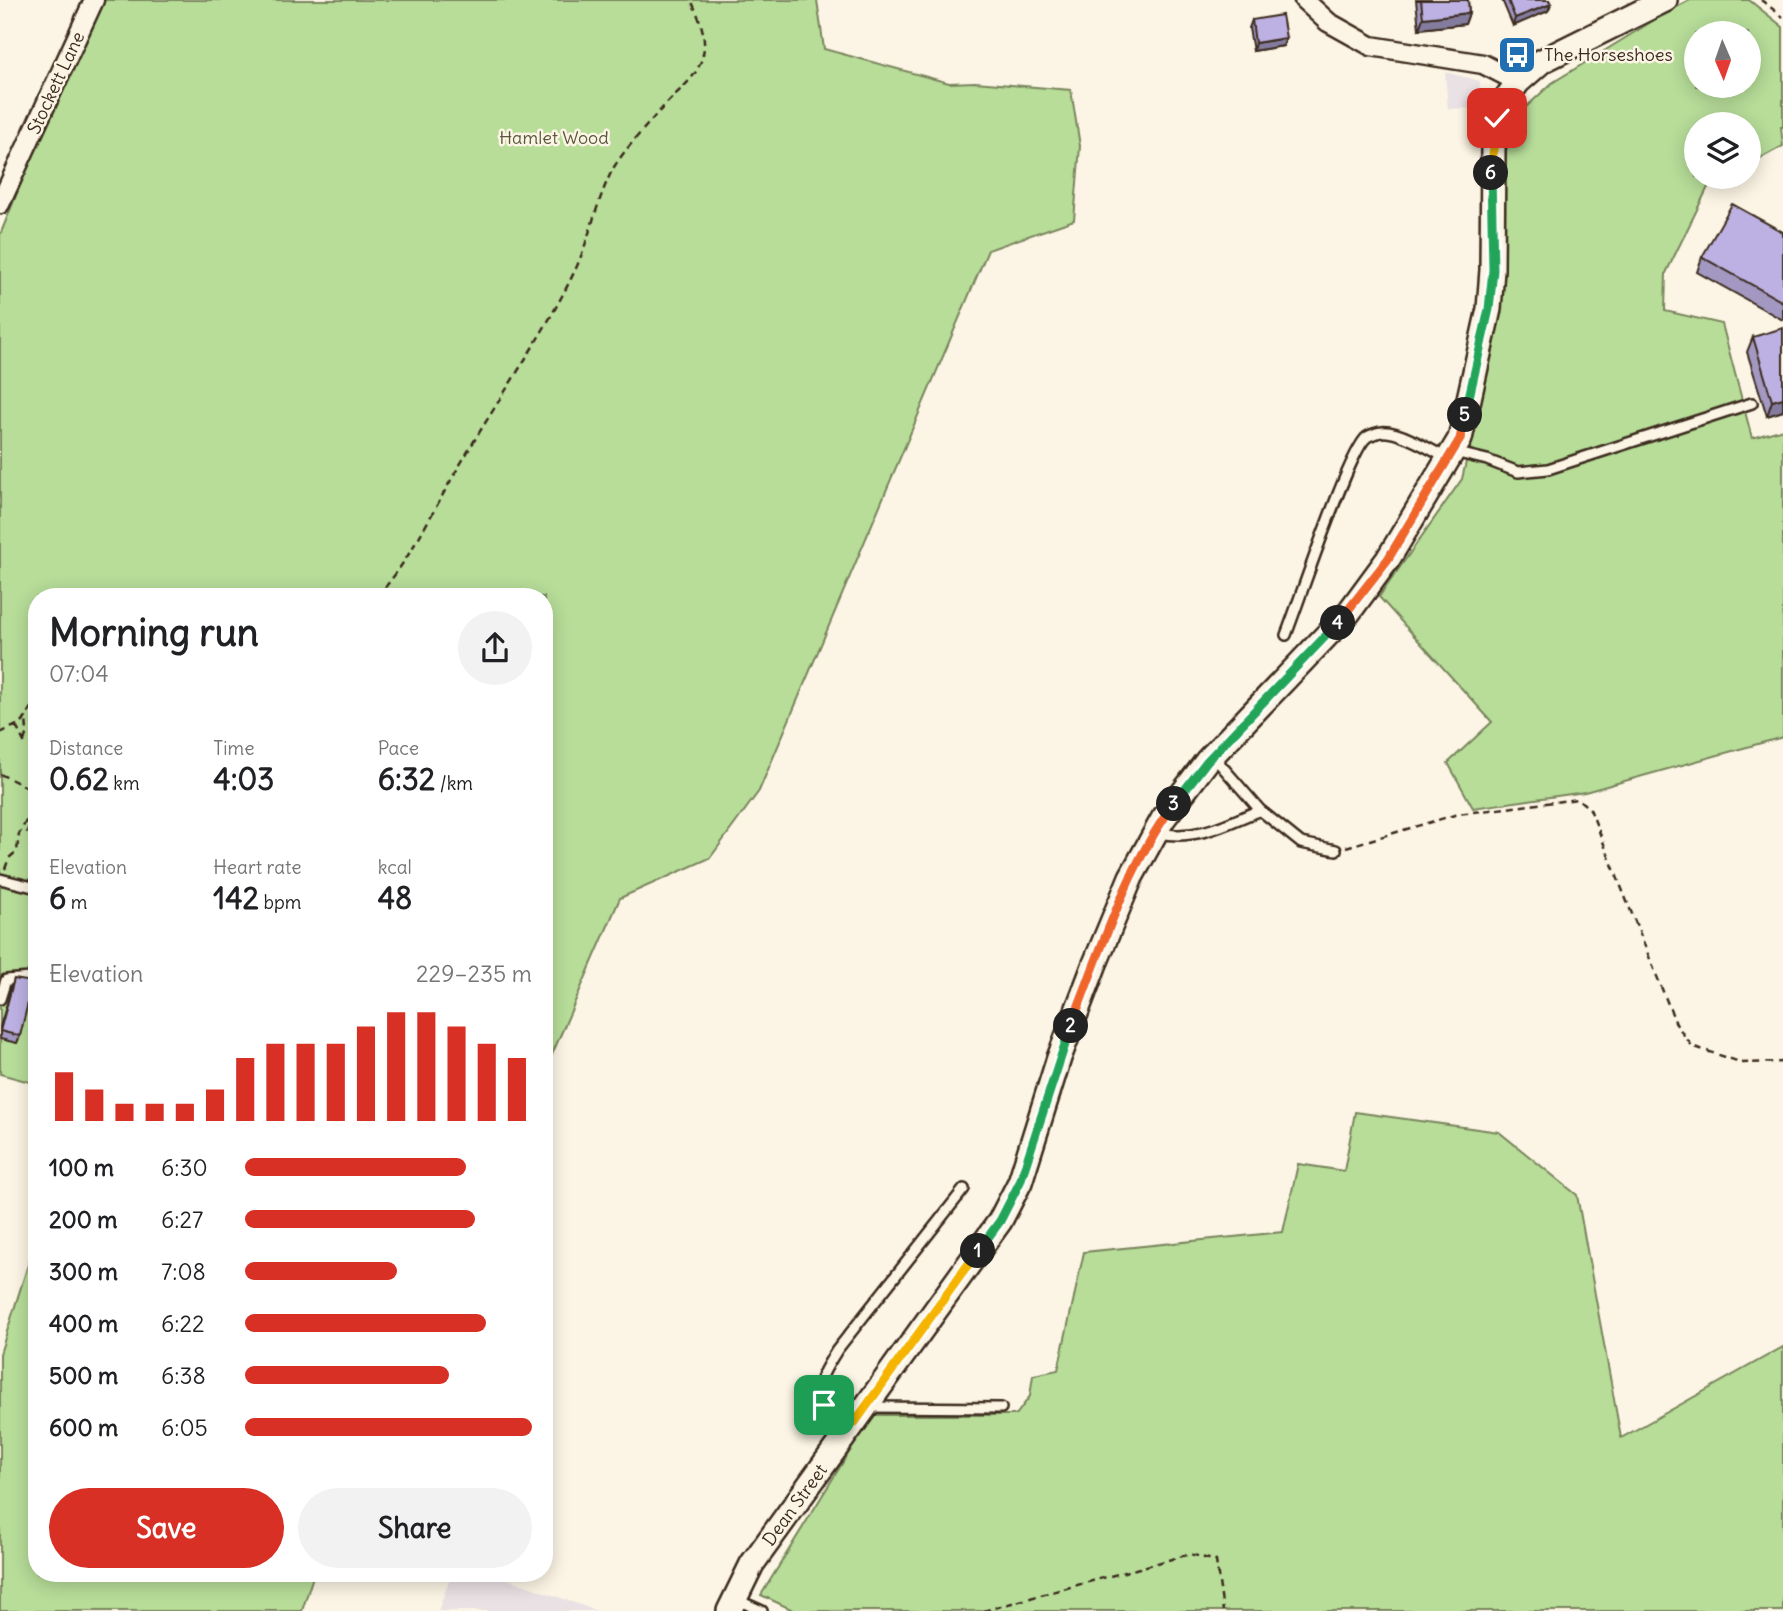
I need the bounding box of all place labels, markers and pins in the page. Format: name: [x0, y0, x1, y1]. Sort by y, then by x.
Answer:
bus stop icon: The Horseshoes: [1496, 34, 1538, 76]
place label: The Horseshoes: [1544, 43, 1673, 66]
pin: [1467, 88, 1527, 148]
pin: 6: [1474, 156, 1508, 190]
pin: 5: [1448, 398, 1482, 432]
pin: 4: [1320, 606, 1356, 640]
pin: 3: [1156, 786, 1192, 822]
pin: 2: [1054, 1009, 1088, 1044]
pin: 1: [960, 1234, 996, 1268]
pin: [794, 1375, 854, 1435]

